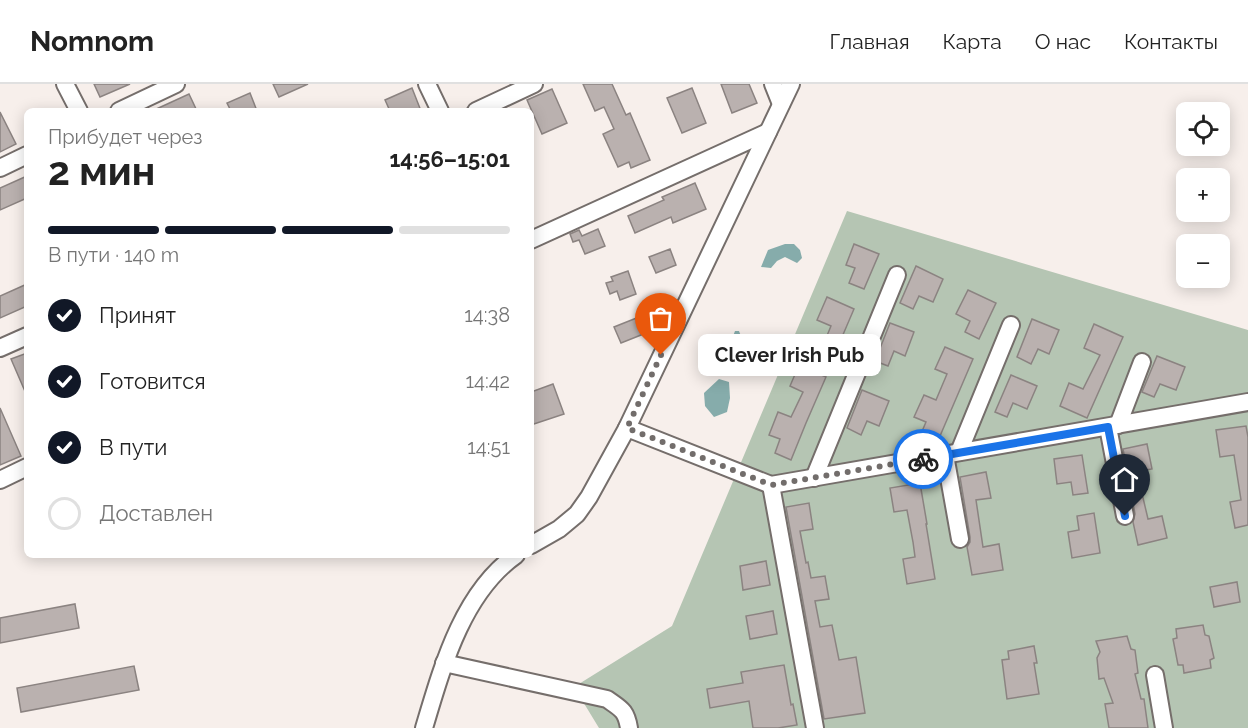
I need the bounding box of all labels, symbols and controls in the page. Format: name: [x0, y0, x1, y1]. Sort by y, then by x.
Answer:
text: Nomnom: [30, 25, 154, 58]
text: Главная: [830, 29, 910, 54]
text: Карта: [943, 29, 1002, 54]
text: О нас: [1035, 29, 1091, 54]
text: Контакты: [1124, 29, 1218, 54]
map controls: [1176, 102, 1230, 288]
button: locate: [1176, 102, 1230, 156]
text: Прибудет через: [48, 125, 202, 149]
text: 14:56–15:01: [389, 146, 510, 172]
text: 2 мин: [48, 148, 155, 194]
button: +: [1176, 168, 1230, 222]
button: −: [1176, 234, 1230, 288]
text: В пути · 140 m: [48, 243, 179, 267]
pin: [635, 293, 686, 355]
icon: check: [48, 299, 81, 332]
text: Принят: [99, 302, 176, 328]
icon: bag: [644, 302, 677, 335]
text: 14:38: [464, 303, 510, 327]
callout: Clever Irish Pub: [697, 334, 880, 376]
text: Clever Irish Pub: [715, 343, 864, 367]
icon: check: [48, 365, 81, 398]
text: Готовится: [99, 368, 206, 394]
text: 14:42: [465, 369, 510, 393]
courier: [893, 429, 953, 489]
icon: check: [48, 431, 81, 464]
text: В пути: [99, 434, 167, 460]
text: 14:51: [467, 435, 510, 459]
icon: bike: [907, 443, 940, 476]
pin: [1099, 454, 1150, 516]
icon: home: [1108, 463, 1141, 496]
text: Доставлен: [99, 500, 213, 526]

